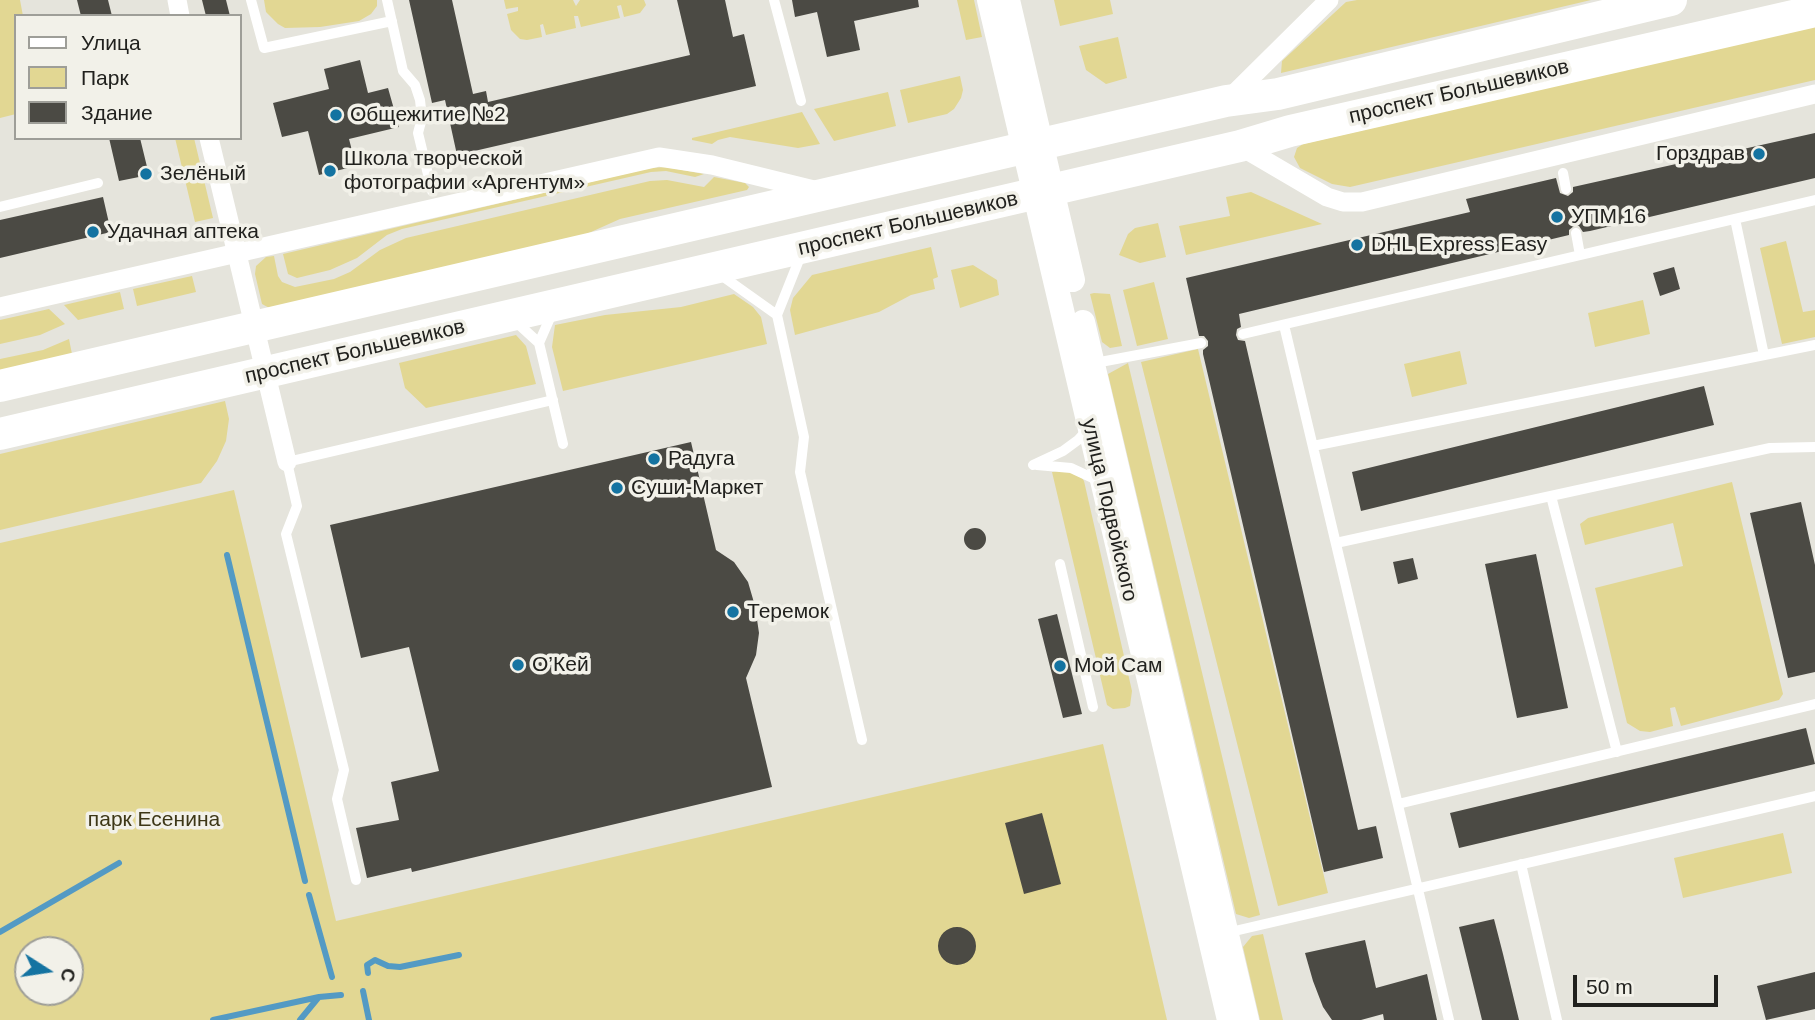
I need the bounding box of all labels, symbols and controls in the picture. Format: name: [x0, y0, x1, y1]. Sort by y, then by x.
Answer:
legend: [14, 14, 242, 140]
text: Улица: [81, 31, 141, 54]
street label: проспект Большевиков: [1347, 54, 1571, 130]
text: Парк: [81, 66, 129, 89]
text: Здание: [81, 101, 153, 124]
place label: Общежитие №2: [350, 102, 506, 128]
marker: Общежитие №2: [328, 107, 344, 123]
place label: Горздрав: [1656, 141, 1745, 167]
place label: Школа творческой фотографии «Аргентум»: [344, 146, 585, 196]
marker: Горздрав: [1751, 146, 1767, 162]
place label: Зелёный: [160, 161, 246, 187]
marker: Школа творческой фотографии «Аргентум»: [322, 163, 338, 179]
marker: Зелёный: [138, 166, 154, 182]
street label: проспект Большевиков: [796, 186, 1020, 262]
place label: УПМ 16: [1571, 204, 1646, 230]
marker: УПМ 16: [1549, 209, 1565, 225]
place label: Удачная аптека: [107, 219, 259, 245]
marker: Удачная аптека: [85, 224, 101, 240]
place label: DHL Express Easy: [1371, 232, 1547, 258]
marker: DHL Express Easy: [1349, 237, 1365, 253]
street label: проспект Большевиков: [243, 314, 467, 390]
street label: улица Подвойского: [1076, 416, 1142, 604]
place label: Радуга: [668, 446, 735, 472]
marker: Радуга: [646, 451, 662, 467]
place label: Суши-Маркет: [631, 475, 763, 501]
marker: Суши-Маркет: [609, 480, 625, 496]
place label: Теремок: [747, 599, 829, 625]
marker: Теремок: [725, 604, 741, 620]
place label: О’Кей: [532, 652, 589, 678]
place label: Мой Сам: [1074, 653, 1162, 679]
marker: О’Кей: [510, 657, 526, 673]
marker: Мой Сам: [1052, 658, 1068, 674]
park label: парк Есенина: [88, 807, 220, 833]
north arrow: [14, 936, 84, 1006]
scale bar: [1577, 960, 1722, 1004]
text: С: [56, 966, 80, 984]
text: 50 m: [1586, 975, 1633, 998]

